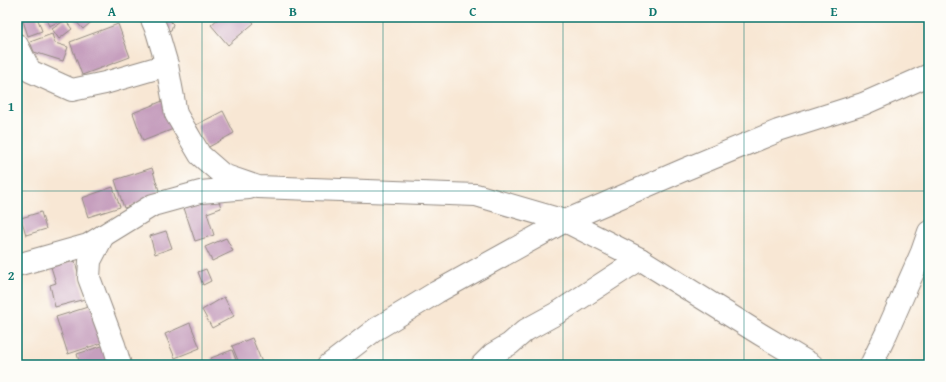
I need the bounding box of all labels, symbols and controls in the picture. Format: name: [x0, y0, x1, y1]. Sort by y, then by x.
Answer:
text: A: [108, 2, 117, 21]
text: B: [289, 2, 297, 21]
text: C: [469, 2, 477, 21]
text: D: [649, 2, 657, 21]
text: E: [831, 2, 838, 21]
text: 1: [8, 97, 14, 116]
text: 2: [8, 266, 15, 285]

